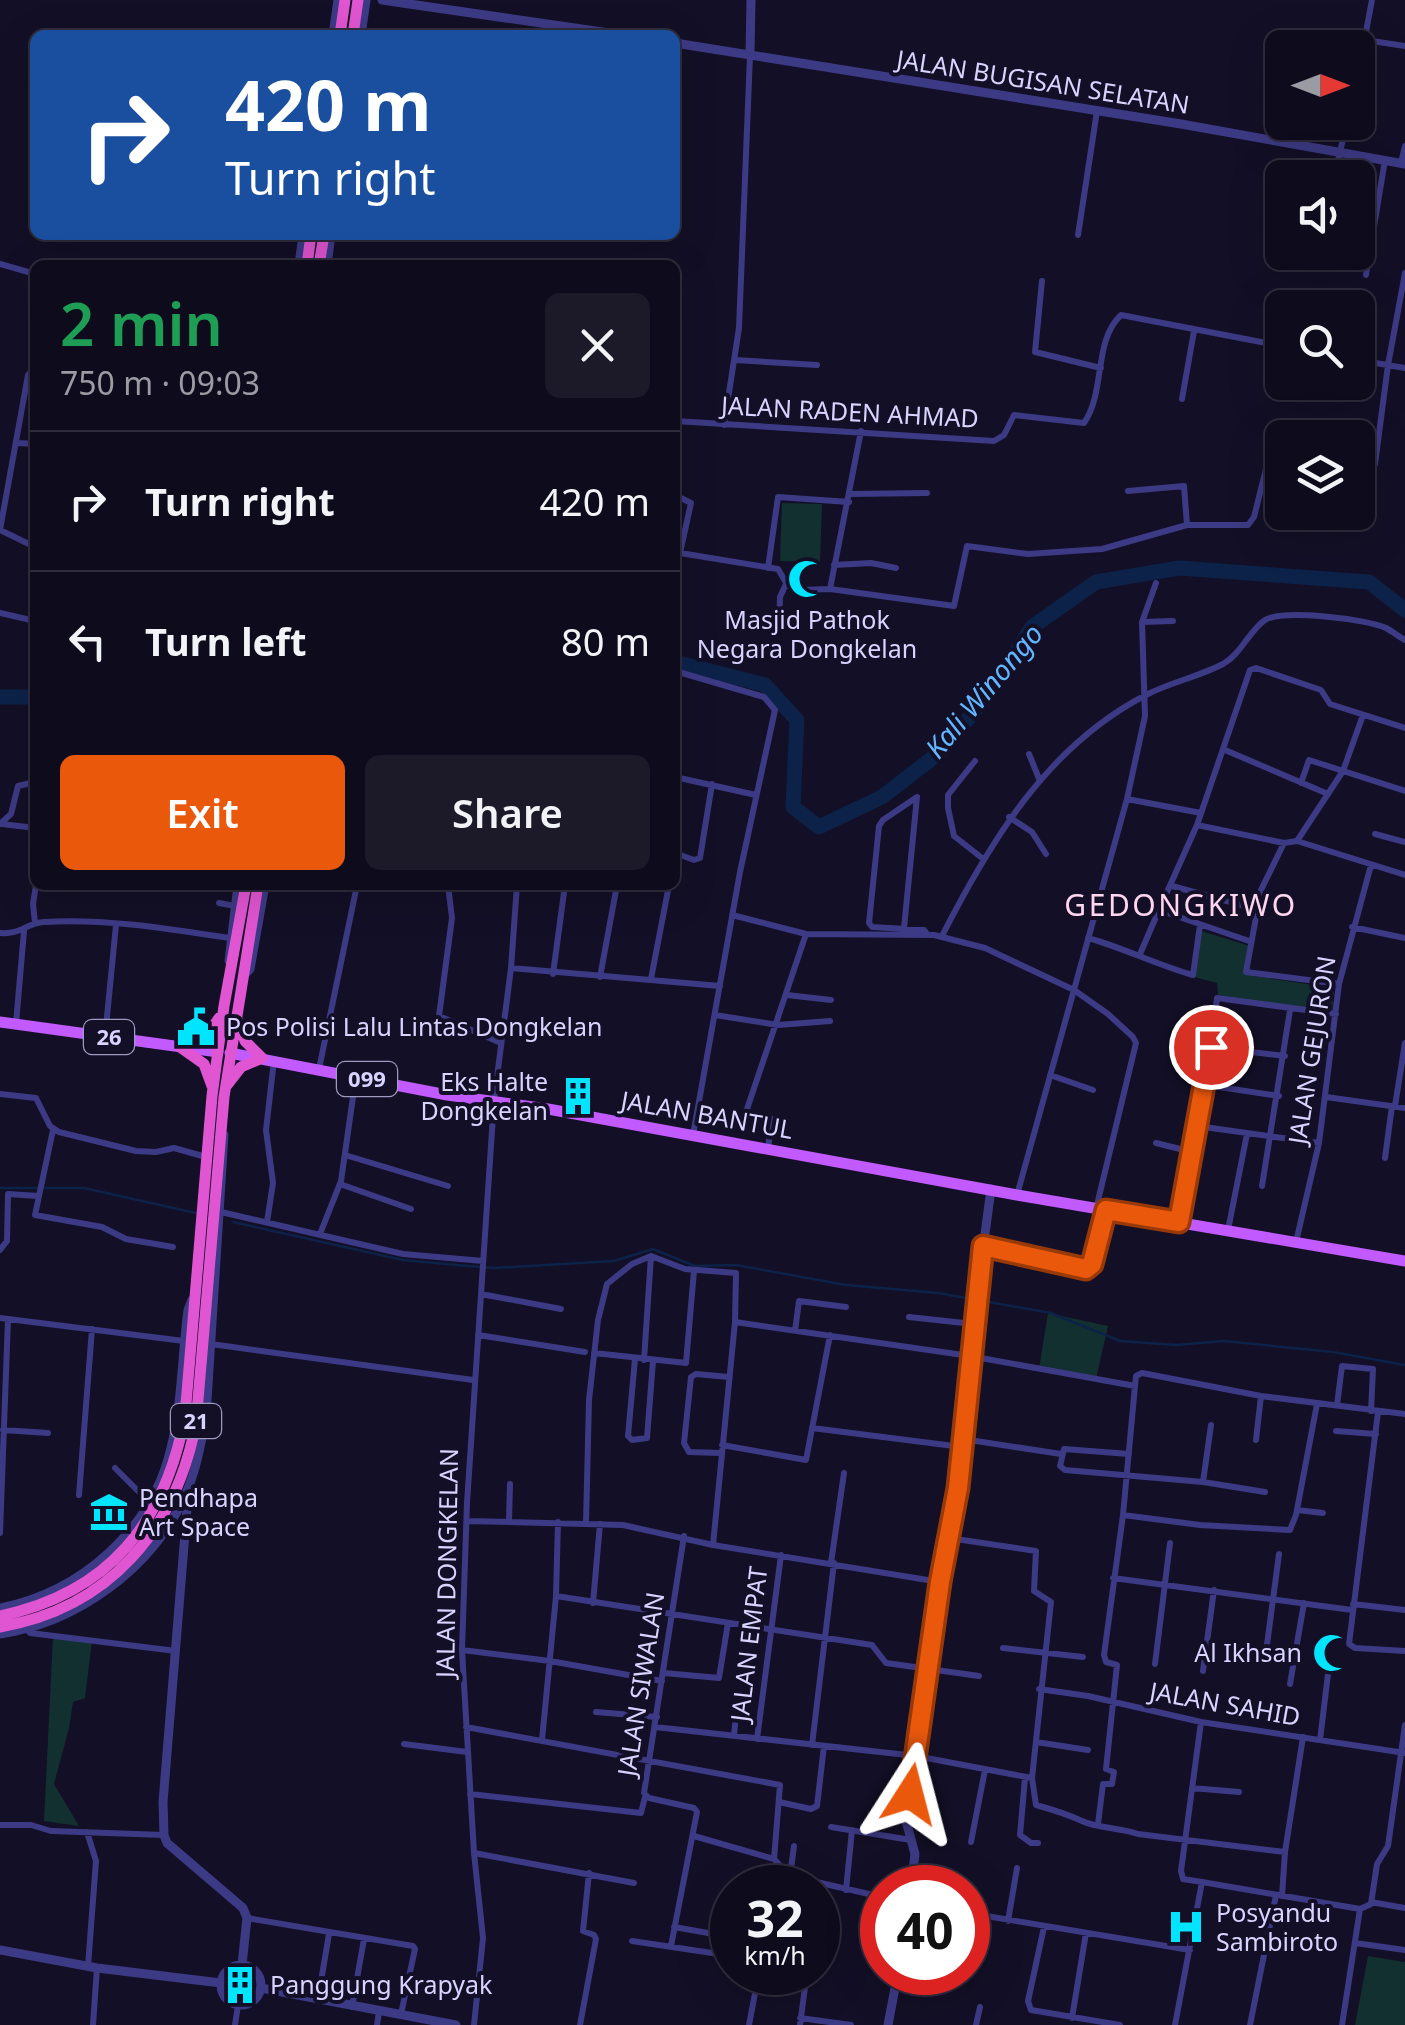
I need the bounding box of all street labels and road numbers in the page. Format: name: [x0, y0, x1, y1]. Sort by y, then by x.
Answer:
street label: JALAN BUGISAN SELATAN: [892, 41, 1192, 121]
street label: JALAN RADEN AHMAD: [718, 387, 980, 435]
street label: JALAN GEJURON: [1279, 953, 1343, 1148]
road number: 26: [84, 1020, 134, 1054]
road number: 099: [337, 1062, 397, 1096]
street label: JALAN BANTUL: [617, 1082, 796, 1146]
road number: 21: [171, 1404, 221, 1438]
street label: JALAN DONGKELAN: [427, 1448, 465, 1680]
street label: JALAN EMPAT: [721, 1564, 774, 1725]
street label: JALAN SIWALAN: [608, 1589, 671, 1780]
street label: JALAN SAHID: [1145, 1673, 1303, 1733]

